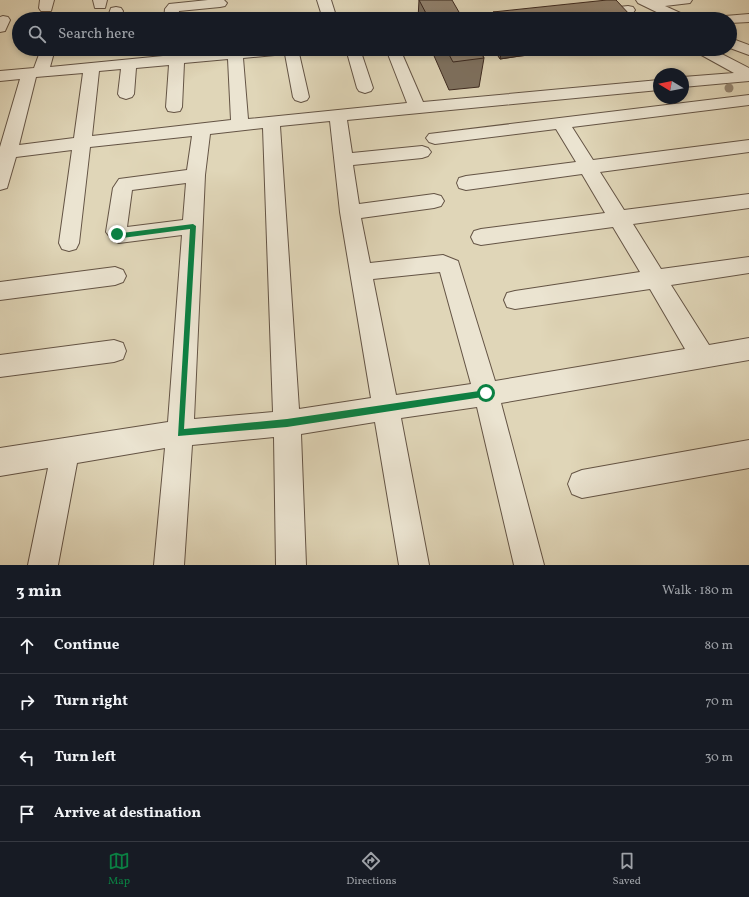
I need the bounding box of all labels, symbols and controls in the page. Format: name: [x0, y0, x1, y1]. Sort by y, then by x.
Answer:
search box: [12, 12, 737, 56]
icon: search: [26, 23, 48, 45]
text: Search here: [58, 24, 135, 45]
north arrow: [653, 68, 689, 104]
route end: [108, 225, 126, 243]
route start: [477, 384, 495, 402]
text: 3 min: [16, 580, 62, 603]
text: Walk · 180 m: [662, 582, 733, 600]
icon: ahead: [16, 635, 38, 657]
text: Continue: [54, 635, 119, 656]
text: 80 m: [704, 637, 733, 655]
icon: right: [16, 691, 38, 713]
text: Turn right: [54, 691, 128, 712]
text: 70 m: [705, 693, 733, 711]
icon: left: [16, 747, 38, 769]
text: Turn left: [54, 747, 116, 768]
text: 30 m: [705, 749, 733, 767]
icon: arrive: [16, 803, 38, 825]
text: Arrive at destination: [54, 803, 201, 824]
tab: Map: [108, 850, 130, 889]
tab: Directions: [346, 850, 397, 889]
tab: Saved: [613, 850, 641, 889]

